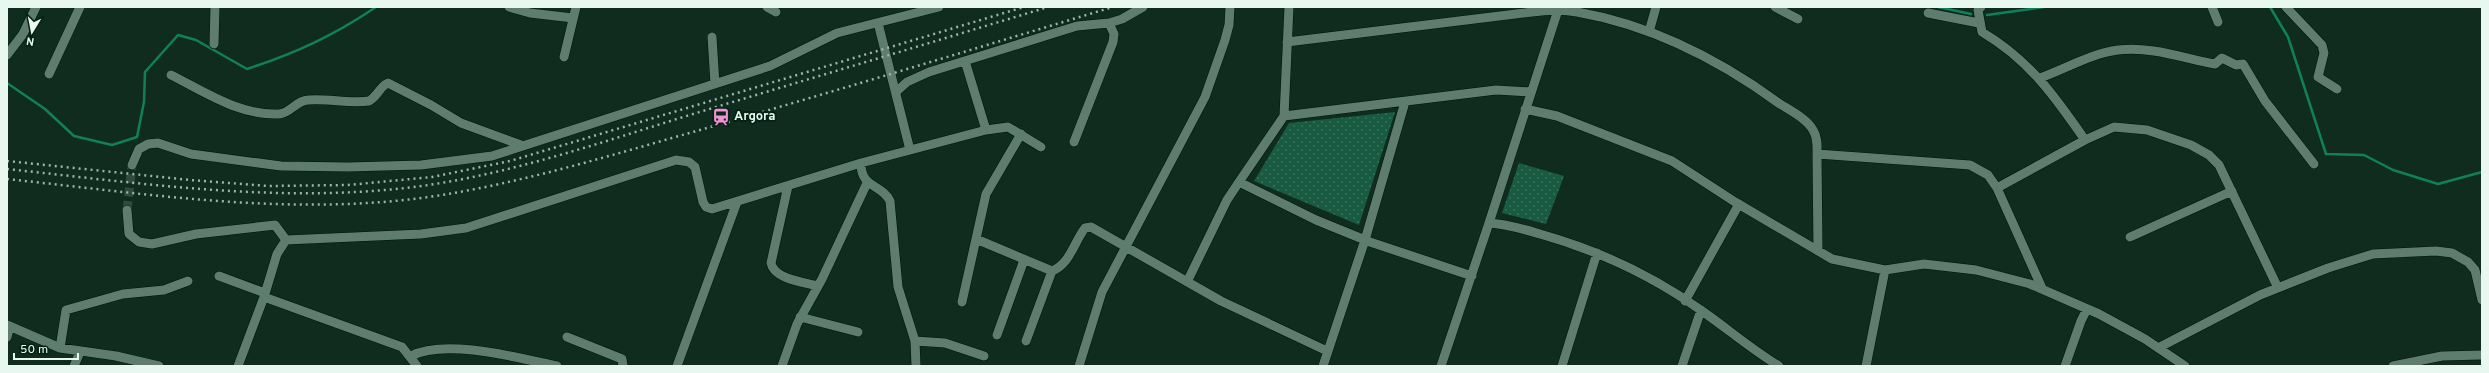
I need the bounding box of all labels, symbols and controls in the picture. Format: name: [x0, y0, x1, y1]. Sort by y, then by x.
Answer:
north arrow: [12, 12, 52, 52]
text: N: [25, 33, 36, 48]
station icon: Argora: [711, 107, 731, 127]
place label: Argora: [734, 109, 776, 125]
scale bar: [14, 335, 78, 361]
text: 50 m: [20, 342, 48, 358]

